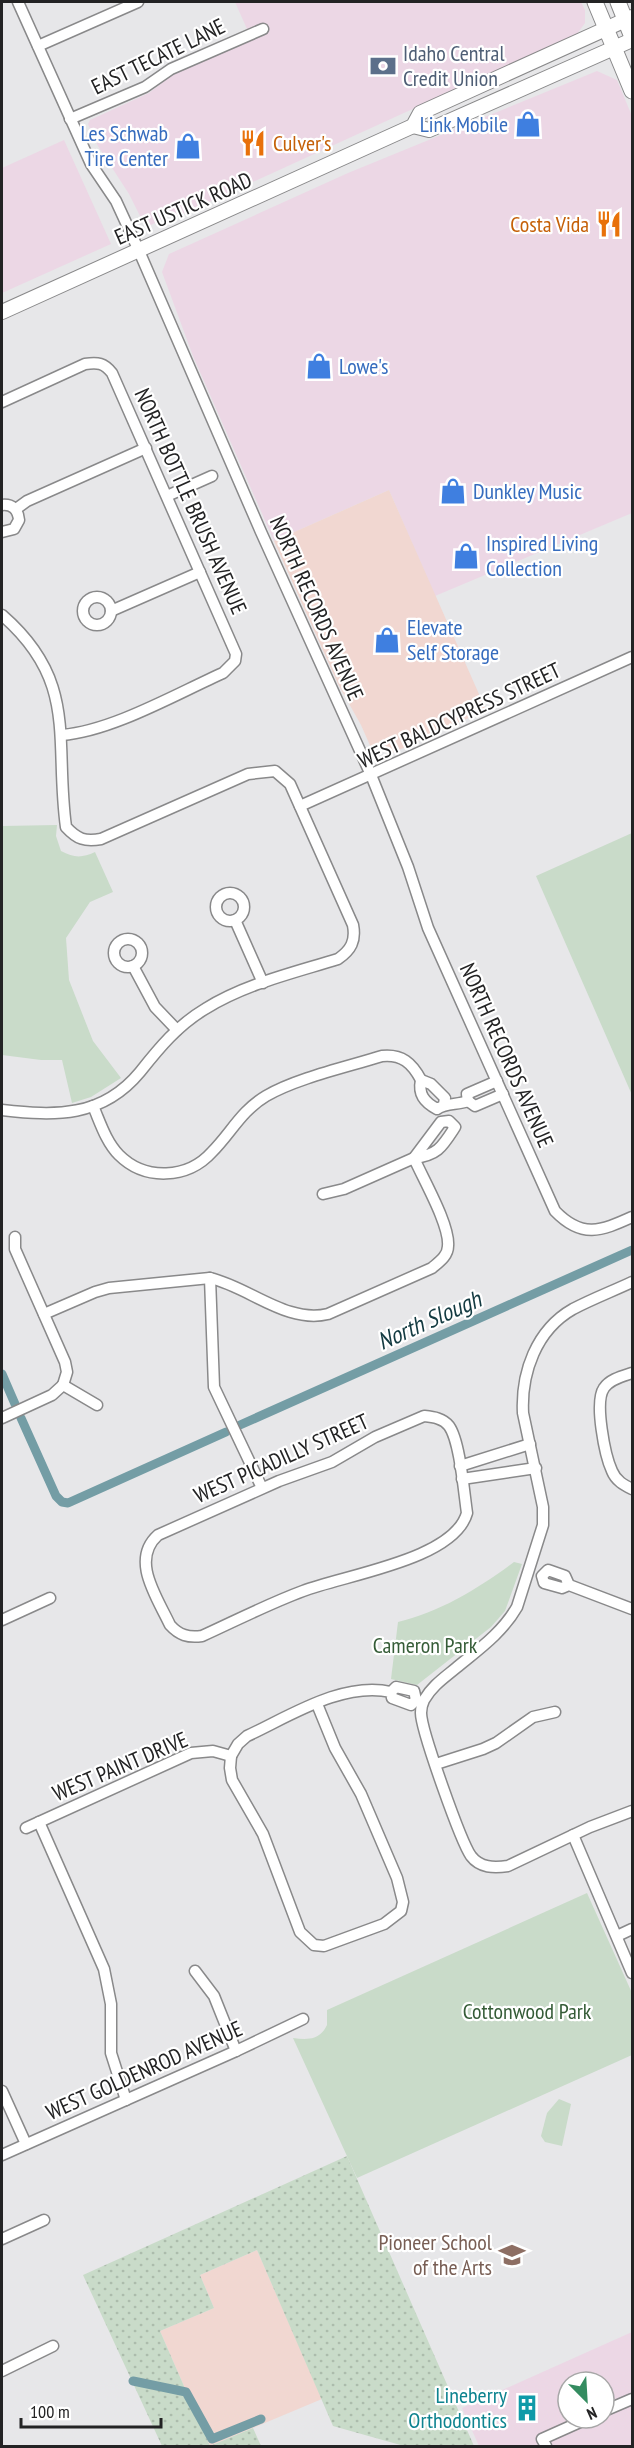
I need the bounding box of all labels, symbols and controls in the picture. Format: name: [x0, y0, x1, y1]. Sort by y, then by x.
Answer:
street label: EAST TECATE LANE: [87, 12, 229, 100]
place label: Idaho Central Credit Union: [403, 39, 505, 92]
bank icon: Idaho Central Credit Union: [368, 51, 398, 81]
shop icon: Link Mobile: [513, 109, 543, 139]
place label: Link Mobile: [420, 110, 508, 138]
place label: Les Schwab Tire Center: [80, 119, 168, 172]
restaurant icon: Culver's: [238, 128, 268, 158]
place label: Culver's: [273, 129, 331, 157]
shop icon: Les Schwab Tire Center: [173, 131, 203, 161]
street label: EAST USTICK ROAD: [110, 165, 256, 251]
restaurant icon: Costa Vida: [594, 209, 624, 239]
place label: Costa Vida: [510, 210, 589, 238]
shop icon: Lowe's: [304, 351, 334, 381]
place label: Lowe's: [339, 352, 388, 380]
street label: NORTH BOTTLE BRUSH AVENUE: [129, 384, 253, 618]
shop icon: Dunkley Music: [438, 476, 468, 506]
place label: Dunkley Music: [473, 477, 582, 505]
street label: NORTH RECORDS AVENUE: [264, 511, 370, 705]
place label: Inspired Living Collection: [486, 529, 598, 582]
shop icon: Inspired Living Collection: [451, 541, 481, 571]
place label: Elevate Self Storage: [407, 613, 499, 666]
shop icon: Elevate Self Storage: [372, 625, 402, 655]
street label: WEST BALDCYPRESS STREET: [353, 656, 565, 774]
street label: NORTH RECORDS AVENUE: [454, 958, 560, 1152]
water label: North Slough: [372, 1283, 487, 1357]
street label: WEST PICADILLY STREET: [189, 1407, 373, 1509]
park label: Cameron Park: [373, 1631, 478, 1659]
street label: WEST PAINT DRIVE: [48, 1725, 192, 1807]
park label: Cottonwood Park: [463, 1997, 592, 2025]
street label: WEST GOLDENROD AVENUE: [42, 2014, 246, 2126]
place label: Pioneer School of the Arts: [378, 2228, 493, 2281]
school or university icon: Pioneer School of the Arts: [497, 2240, 527, 2270]
north arrow: [556, 2370, 616, 2430]
place label: Lineberry Orthodontics: [408, 2381, 508, 2434]
scale bar: [21, 2391, 160, 2429]
building icon: Lineberry Orthodontics: [512, 2393, 542, 2423]
text: 100 m: [30, 2400, 70, 2423]
text: N: [584, 2403, 600, 2425]

